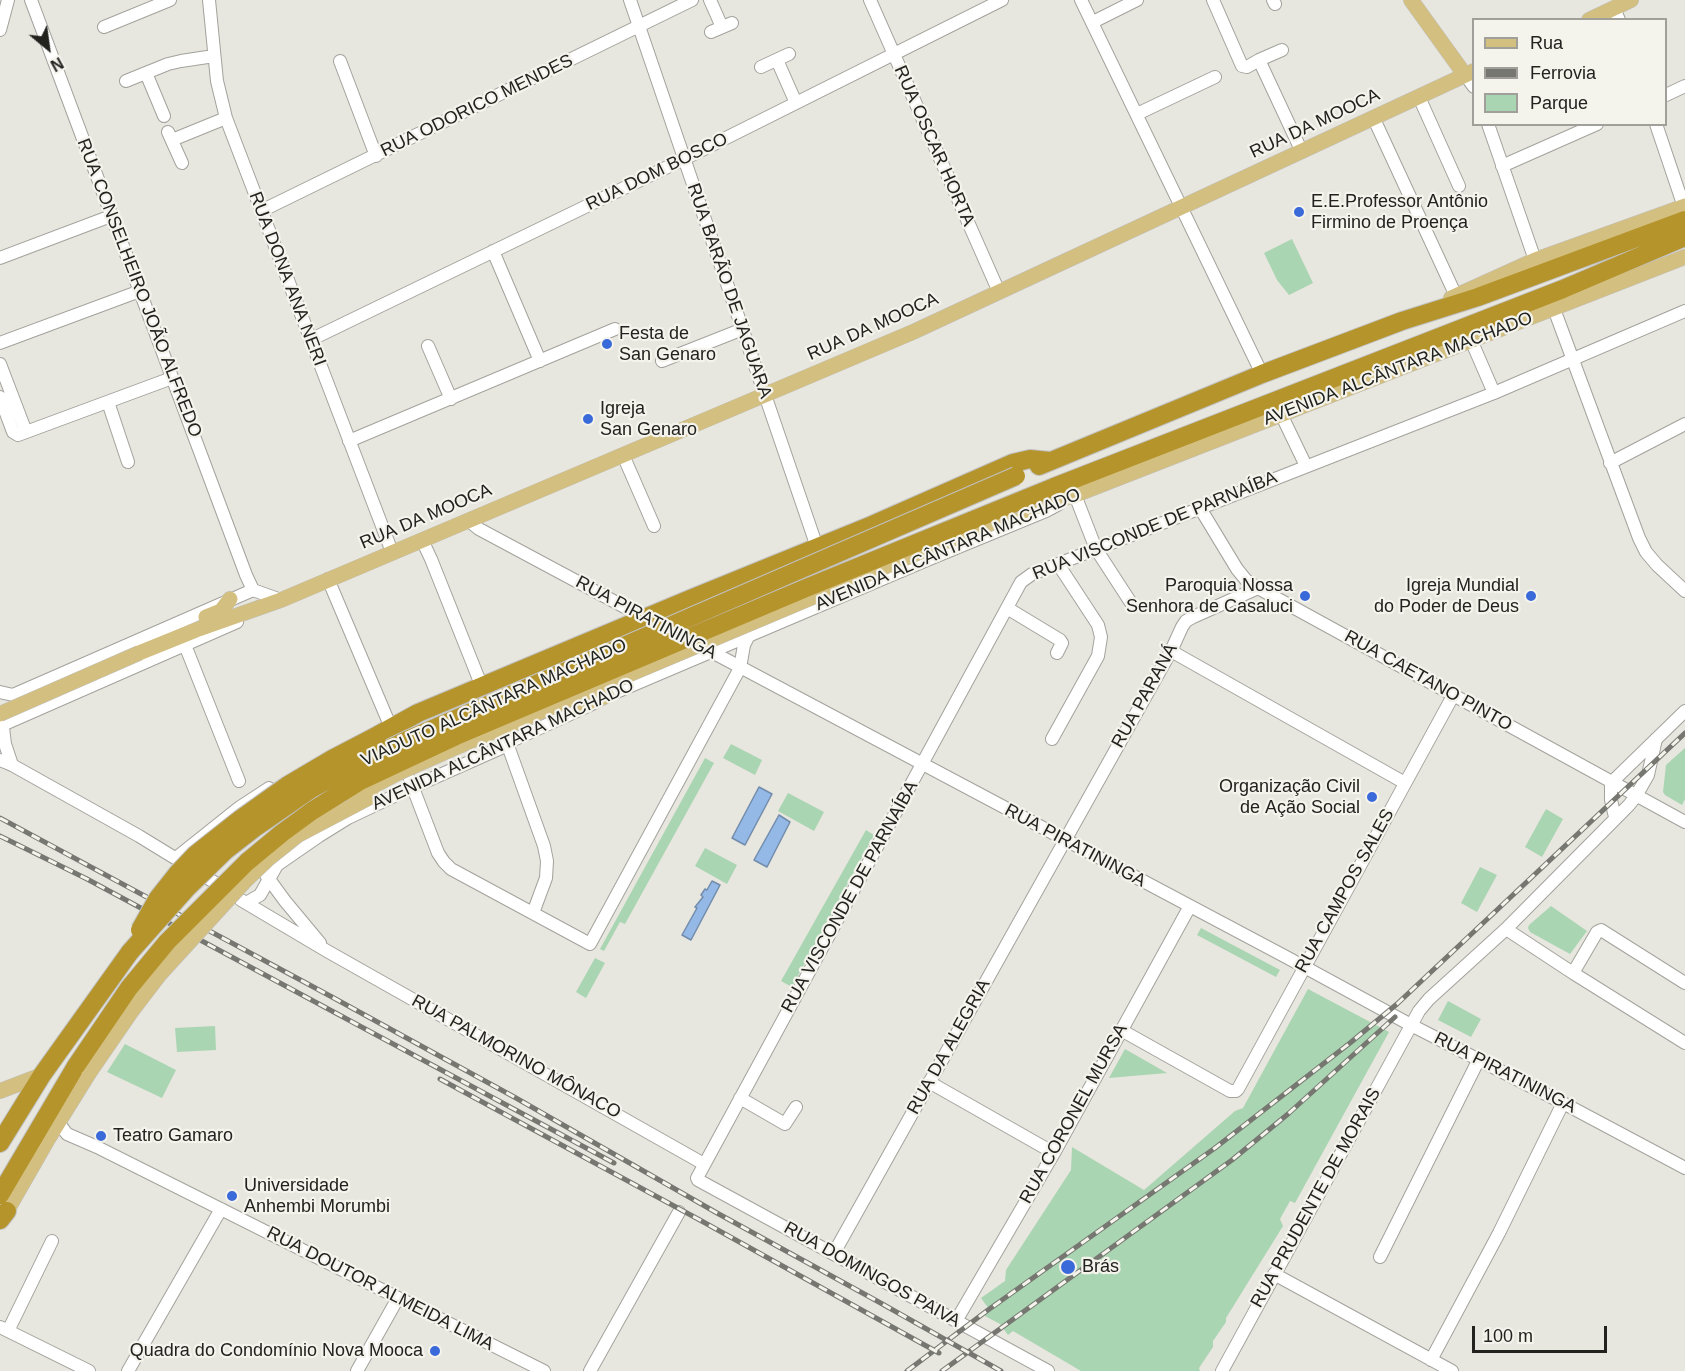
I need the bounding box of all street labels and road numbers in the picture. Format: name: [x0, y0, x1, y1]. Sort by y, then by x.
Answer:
street label: RUA ODORICO MENDES: [377, 50, 577, 162]
street label: RUA OSCAR HORTA: [889, 62, 979, 230]
street label: RUA DA MOOCA: [1247, 84, 1383, 164]
street label: RUA DOM BOSCO: [583, 128, 731, 216]
street label: RUA CONSELHEIRO JOÃO ALFREDO: [72, 136, 206, 440]
street label: RUA BARÃO DE JAGUARA: [682, 181, 776, 401]
street label: RUA DONA ANA NERI: [244, 189, 330, 369]
street label: RUA DA MOOCA: [804, 288, 942, 366]
street label: AVENIDA ALCÂNTARA MACHADO: [1260, 308, 1536, 430]
street label: RUA VISCONDE DE PARNAÍBA: [1030, 467, 1280, 585]
street label: RUA DA MOOCA: [357, 480, 495, 554]
street label: AVENIDA ALCÂNTARA MACHADO: [812, 484, 1084, 616]
street label: RUA PIRATININGA: [572, 572, 720, 664]
street label: RUA CAETANO PINTO: [1340, 626, 1516, 736]
street label: VIADUTO ALCÂNTARA MACHADO: [358, 634, 630, 772]
street label: RUA PARANÁ: [1108, 640, 1182, 752]
street label: AVENIDA ALCÂNTARA MACHADO: [369, 675, 637, 815]
street label: RUA VISCONDE DE PARNAÍBA: [777, 777, 923, 1017]
street label: RUA PIRATININGA: [1001, 800, 1149, 892]
street label: RUA CAMPOS SALES: [1291, 805, 1399, 977]
street label: RUA DA ALEGRIA: [903, 976, 995, 1118]
street label: RUA PALMORINO MÔNACO: [408, 990, 624, 1124]
street label: RUA CORONEL MURSA: [1016, 1020, 1132, 1208]
street label: RUA PIRATININGA: [1430, 1028, 1580, 1118]
street label: RUA PRUDENTE DE MORAIS: [1246, 1084, 1386, 1312]
street label: RUA DOMINGOS PAIVA: [780, 1217, 964, 1333]
street label: RUA DOUTOR ALMEIDA LIMA: [263, 1222, 497, 1356]

